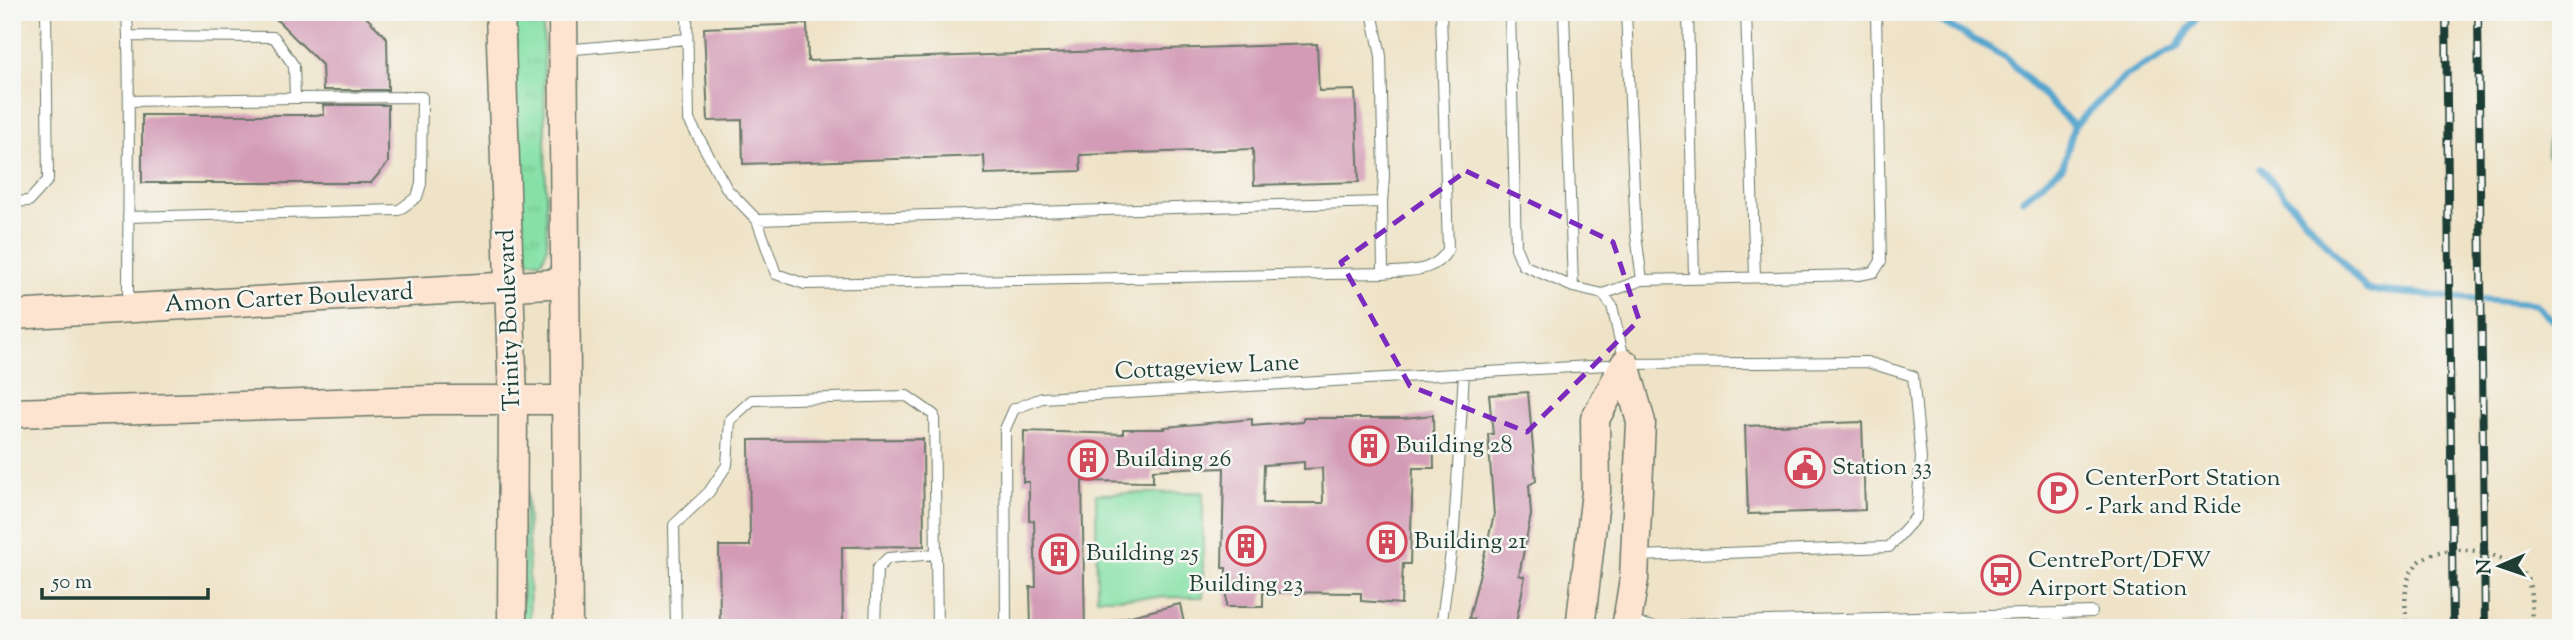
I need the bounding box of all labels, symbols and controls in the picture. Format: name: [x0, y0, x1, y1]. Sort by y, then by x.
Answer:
street label: Trinity Boulevard: [490, 228, 530, 411]
street label: Amon Carter Boulevard: [164, 275, 415, 322]
street label: Cottageview Lane: [1114, 346, 1300, 390]
building icon: Building 28: [1348, 425, 1390, 467]
place label: Building 28: [1396, 429, 1513, 463]
building icon: Building 26: [1067, 439, 1109, 481]
place label: Building 26: [1115, 443, 1232, 477]
public building icon: Station 33: [1784, 447, 1826, 489]
place label: Station 33: [1832, 451, 1932, 485]
place label: CenterPort Station - Park and Ride: [2085, 462, 2281, 524]
parking icon: CenterPort Station - Park and Ride: [2037, 472, 2079, 514]
building icon: Building 21: [1366, 521, 1408, 563]
building icon: Building 23: [1225, 525, 1267, 567]
place label: Building 21: [1414, 525, 1527, 559]
north arrow: [2464, 532, 2534, 602]
building icon: Building 25: [1038, 533, 1080, 575]
place label: Building 25: [1086, 537, 1199, 571]
place label: CentrePort/DFW Airport Station: [2028, 544, 2212, 606]
bus stop icon: CentrePort/DFW Airport Station: [1980, 554, 2022, 596]
scale bar: [42, 556, 208, 600]
text: N: [2472, 558, 2499, 575]
text: 50 m: [51, 568, 92, 598]
place label: Building 23: [1189, 568, 1303, 602]

